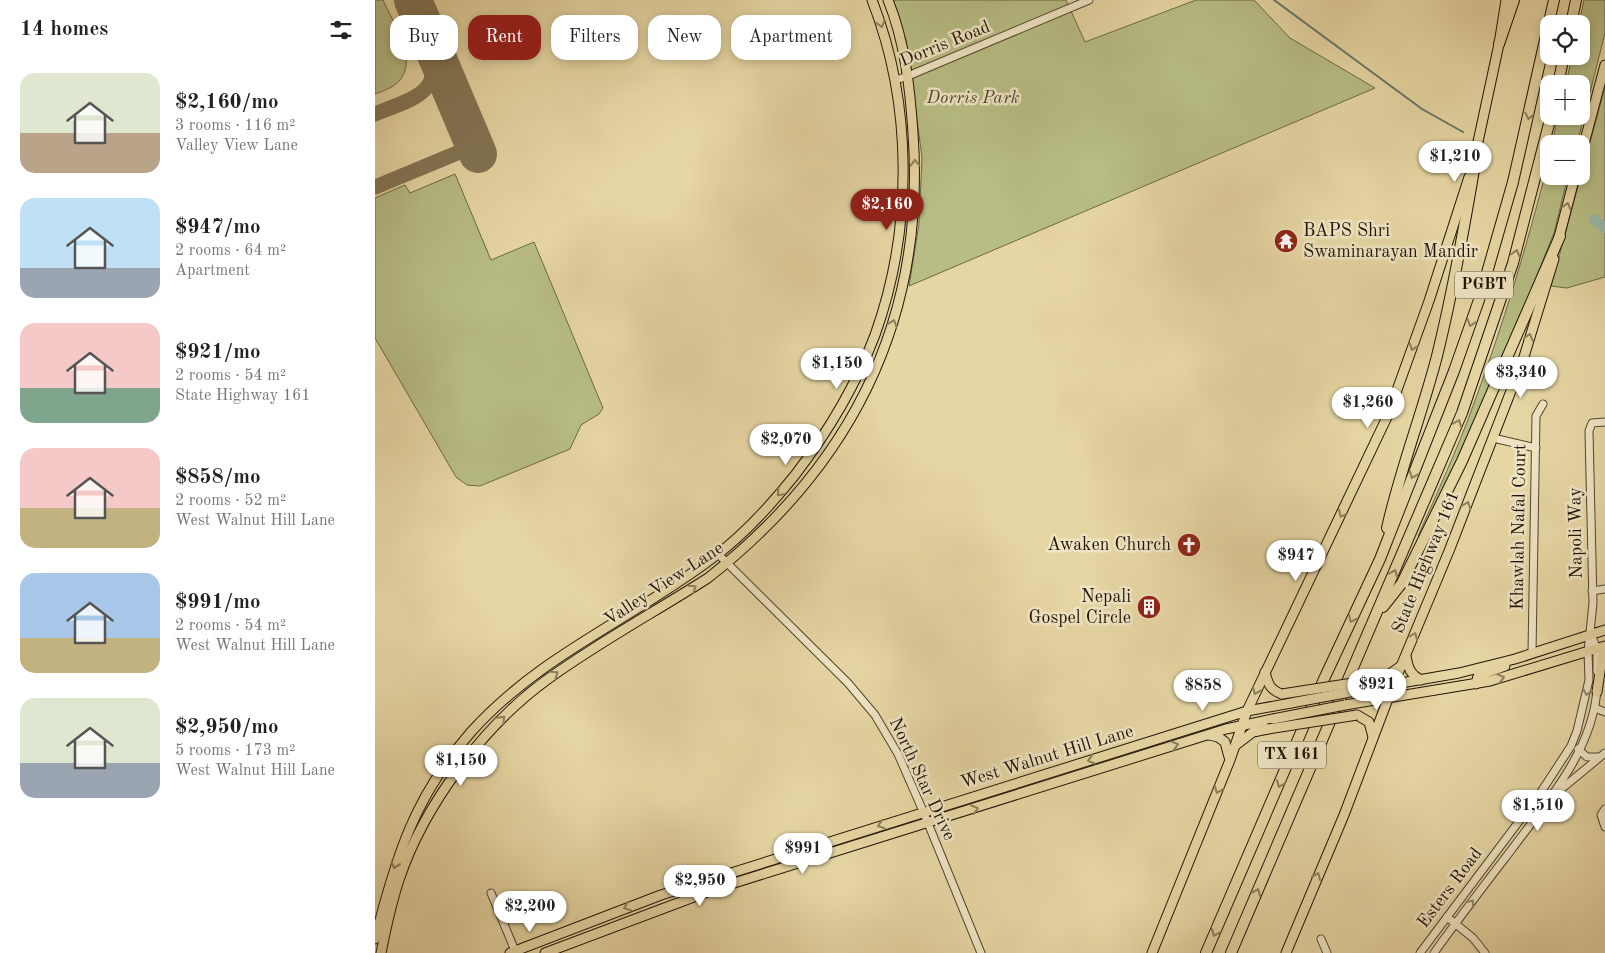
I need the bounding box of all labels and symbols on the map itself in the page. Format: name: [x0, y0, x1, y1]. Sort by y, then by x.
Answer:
street label: Dorris Road: [897, 18, 993, 70]
one-way arrow: [875, 20, 885, 28]
park label: Dorris Park: [925, 89, 1020, 107]
one-way arrow: [1524, 112, 1535, 121]
pin: $1,210: [1414, 140, 1496, 183]
one-way arrow: [910, 159, 920, 166]
pin: $2,160: [846, 188, 928, 231]
one-way arrow: [1562, 202, 1572, 211]
place label: BAPS Shri Swaminarayan Mandir: [1303, 222, 1479, 261]
temple icon: BAPS Shri Swaminarayan Mandir: [1273, 228, 1299, 254]
one-way arrow: [1510, 249, 1521, 257]
road number: PGBT: [1455, 272, 1513, 298]
one-way arrow: [1467, 318, 1477, 327]
one-way arrow: [887, 320, 897, 328]
one-way arrow: [1524, 333, 1534, 341]
one-way arrow: [1409, 342, 1419, 351]
pin: $1,150: [796, 348, 878, 390]
pin: $3,340: [1480, 356, 1562, 399]
pin: $1,260: [1327, 386, 1409, 429]
one-way arrow: [1451, 419, 1462, 428]
pin: $2,070: [745, 424, 827, 466]
street label: Khawlah Nafal Court: [1509, 444, 1529, 610]
one-way arrow: [1409, 470, 1419, 479]
street label: Napoli Way: [1566, 487, 1586, 579]
one-way arrow: [776, 488, 785, 497]
street label: State Highway 161: [1389, 488, 1463, 636]
one-way arrow: [1461, 502, 1471, 510]
one-way arrow: [1338, 509, 1348, 518]
church icon: Awaken Church: [1176, 532, 1202, 558]
place label: Awaken Church: [1047, 536, 1171, 554]
street label: Valley View Lane: [601, 539, 727, 629]
pin: $947: [1266, 540, 1326, 582]
one-way arrow: [1387, 569, 1398, 578]
one-way arrow: [688, 584, 697, 594]
place label: Nepali Gospel Circle: [1029, 588, 1131, 627]
building icon: Nepali Gospel Circle: [1136, 594, 1162, 620]
one-way arrow: [1348, 614, 1358, 623]
one-way arrow: [1408, 632, 1419, 641]
pin: $921: [1347, 668, 1407, 711]
pin: $858: [1173, 670, 1233, 712]
one-way arrow: [550, 671, 559, 680]
one-way arrow: [1497, 673, 1506, 684]
one-way arrow: [1252, 686, 1262, 695]
one-way arrow: [1582, 688, 1592, 696]
street label: North Star Drive: [886, 715, 958, 843]
one-way arrow: [496, 716, 505, 725]
street label: West Walnut Hill Lane: [958, 722, 1136, 792]
one-way arrow: [1170, 741, 1178, 751]
road number: TX 161: [1258, 742, 1326, 768]
pin: $1,150: [420, 744, 502, 787]
one-way arrow: [1087, 754, 1096, 764]
one-way arrow: [1275, 779, 1286, 788]
one-way arrow: [1213, 785, 1224, 794]
pin: $1,510: [1497, 790, 1579, 832]
one-way arrow: [971, 805, 979, 815]
one-way arrow: [877, 819, 885, 829]
pin: $991: [773, 832, 833, 875]
street label: Esters Road: [1414, 845, 1486, 931]
one-way arrow: [391, 861, 401, 869]
pin: $2,950: [659, 864, 741, 907]
one-way arrow: [1312, 872, 1322, 880]
one-way arrow: [1250, 888, 1261, 897]
pin: $2,200: [489, 890, 571, 933]
one-way arrow: [1465, 900, 1473, 909]
one-way arrow: [624, 902, 632, 912]
one-way arrow: [1211, 928, 1222, 937]

